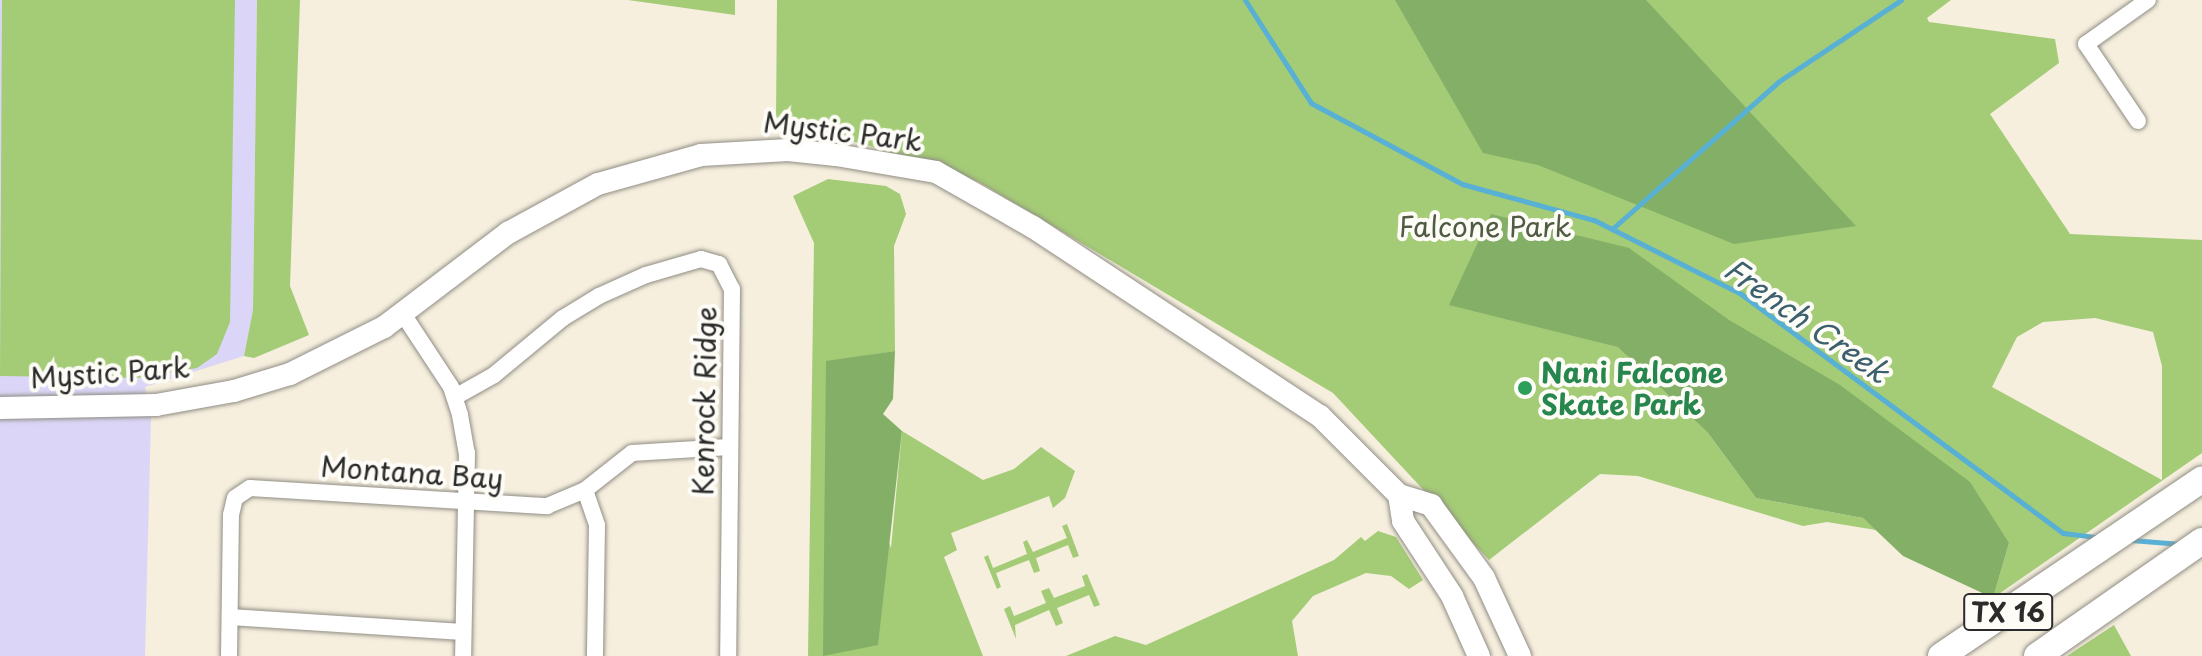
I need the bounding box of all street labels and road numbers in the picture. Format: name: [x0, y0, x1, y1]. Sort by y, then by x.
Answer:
street label: Mystic Park: [762, 105, 924, 157]
street label: Kenrock Ridge: [686, 306, 722, 496]
street label: Mystic Park: [29, 350, 191, 394]
street label: Montana Bay: [320, 449, 504, 495]
road number: TX 16: [1962, 590, 2054, 634]

